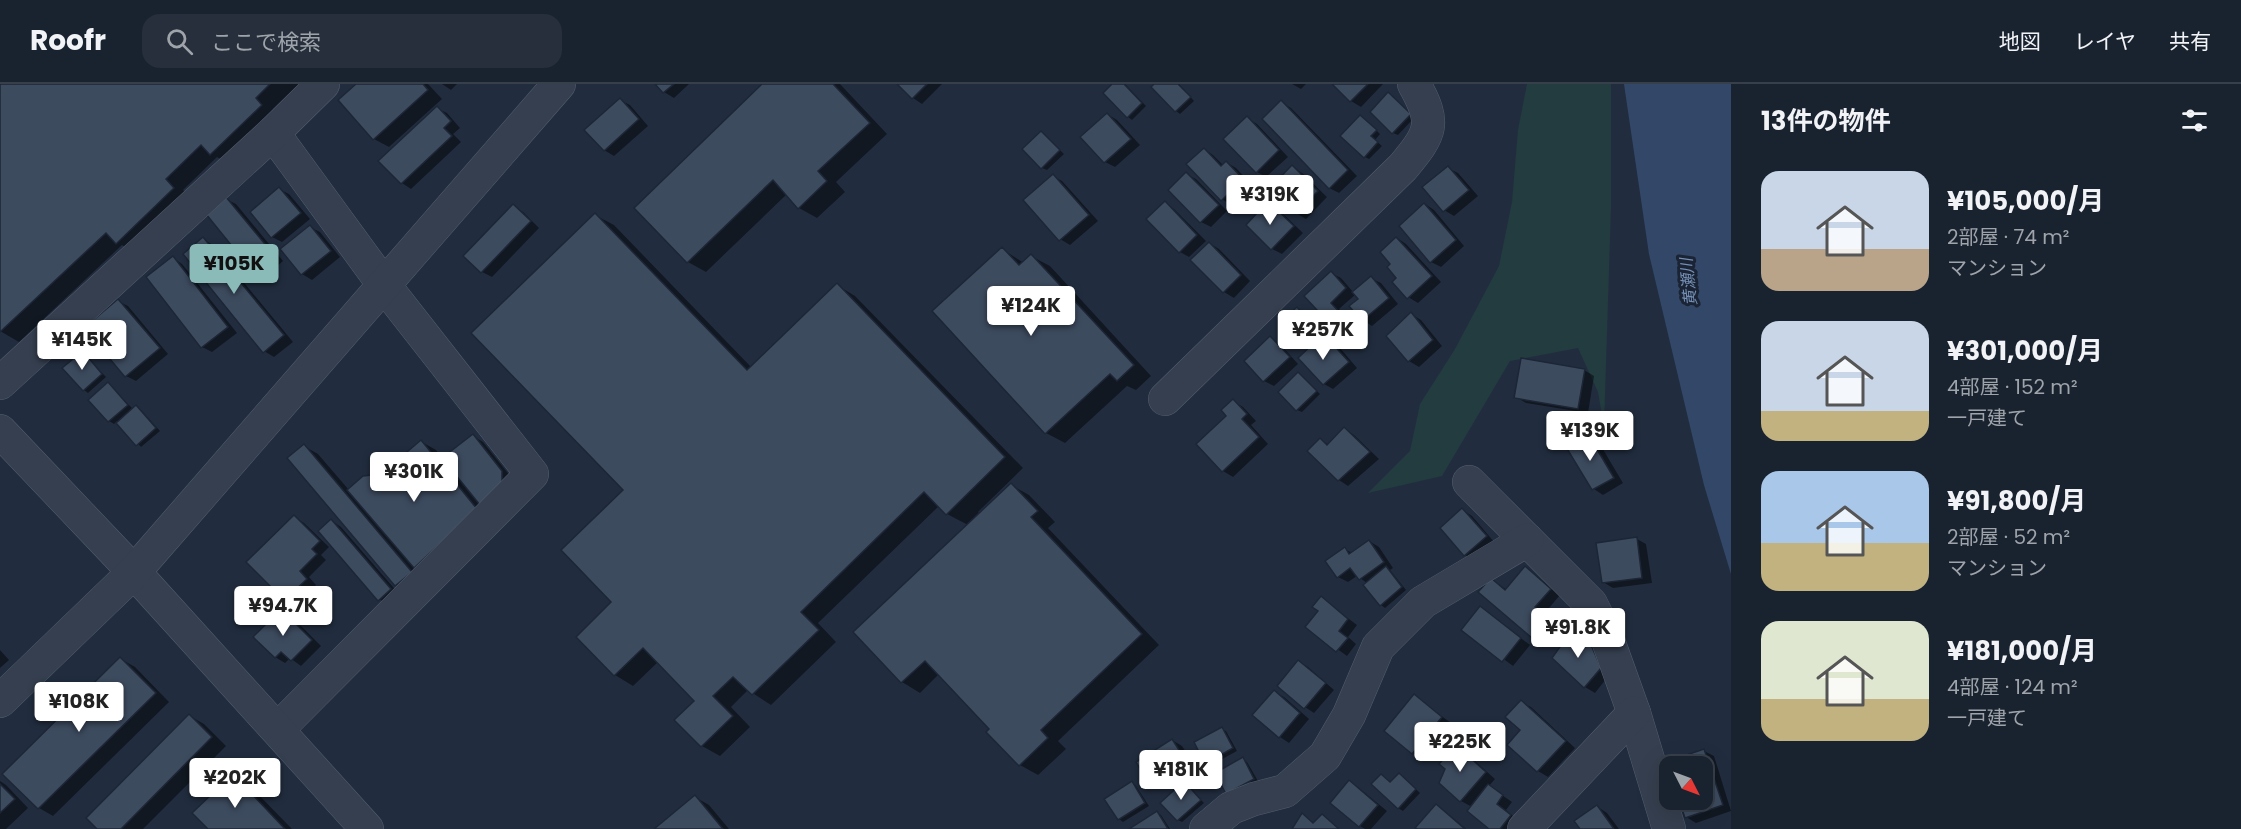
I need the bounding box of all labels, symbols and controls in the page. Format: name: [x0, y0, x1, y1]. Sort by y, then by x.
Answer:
search box: [142, 14, 562, 68]
text: Roofr: [30, 21, 106, 60]
icon: search: [163, 25, 196, 58]
text: ここで検索: [211, 27, 321, 58]
text: 地図: [1999, 27, 2041, 56]
text: レイヤ: [2074, 27, 2136, 56]
text: 共有: [2169, 27, 2211, 56]
text: 13件の物件: [1761, 103, 1891, 139]
icon: filters: [2178, 104, 2211, 137]
pin: ¥319K: [1228, 175, 1312, 226]
text: ¥319K: [1240, 180, 1300, 208]
text: ¥105,000/月: [1947, 183, 2104, 219]
icon: home: [1809, 195, 1881, 267]
text: 2部屋 · 74 m²: [1947, 223, 2069, 251]
pin: ¥105K: [192, 244, 276, 295]
text: ¥105K: [204, 249, 264, 277]
text: マンション: [1947, 254, 2047, 282]
water label: 黄瀬川: [1674, 255, 1702, 307]
pin: ¥124K: [989, 286, 1073, 337]
text: ¥124K: [1001, 291, 1061, 319]
pin: ¥257K: [1281, 310, 1365, 361]
text: ¥257K: [1292, 315, 1354, 343]
pin: ¥145K: [40, 320, 124, 371]
text: ¥145K: [51, 325, 113, 353]
text: ¥301,000/月: [1947, 333, 2103, 369]
icon: home: [1809, 345, 1881, 417]
text: 4部屋 · 152 m²: [1947, 373, 2078, 401]
text: 一戸建て: [1947, 404, 2027, 432]
pin: ¥139K: [1548, 411, 1632, 462]
text: ¥139K: [1560, 416, 1620, 444]
pin: ¥301K: [372, 452, 456, 503]
text: ¥301K: [384, 457, 444, 485]
text: ¥91,800/月: [1947, 483, 2086, 519]
icon: home: [1809, 495, 1881, 567]
text: 2部屋 · 52 m²: [1947, 523, 2070, 551]
text: マンション: [1947, 554, 2047, 582]
pin: ¥94.7K: [234, 586, 332, 637]
text: ¥94.7K: [248, 591, 318, 619]
pin: ¥91.8K: [1529, 608, 1627, 659]
text: ¥91.8K: [1545, 613, 1611, 641]
text: ¥181,000/月: [1947, 633, 2097, 669]
icon: home: [1809, 645, 1881, 717]
text: 4部屋 · 124 m²: [1947, 673, 2078, 701]
pin: ¥108K: [37, 682, 121, 733]
text: ¥108K: [49, 687, 109, 715]
text: 一戸建て: [1947, 704, 2027, 732]
pin: ¥225K: [1418, 722, 1502, 773]
text: ¥225K: [1428, 727, 1492, 755]
pin: ¥181K: [1139, 750, 1223, 801]
text: ¥181K: [1153, 755, 1209, 783]
north arrow: [1659, 756, 1713, 810]
map controls: [1659, 756, 1713, 810]
pin: ¥202K: [193, 758, 277, 809]
text: ¥202K: [203, 763, 267, 791]

